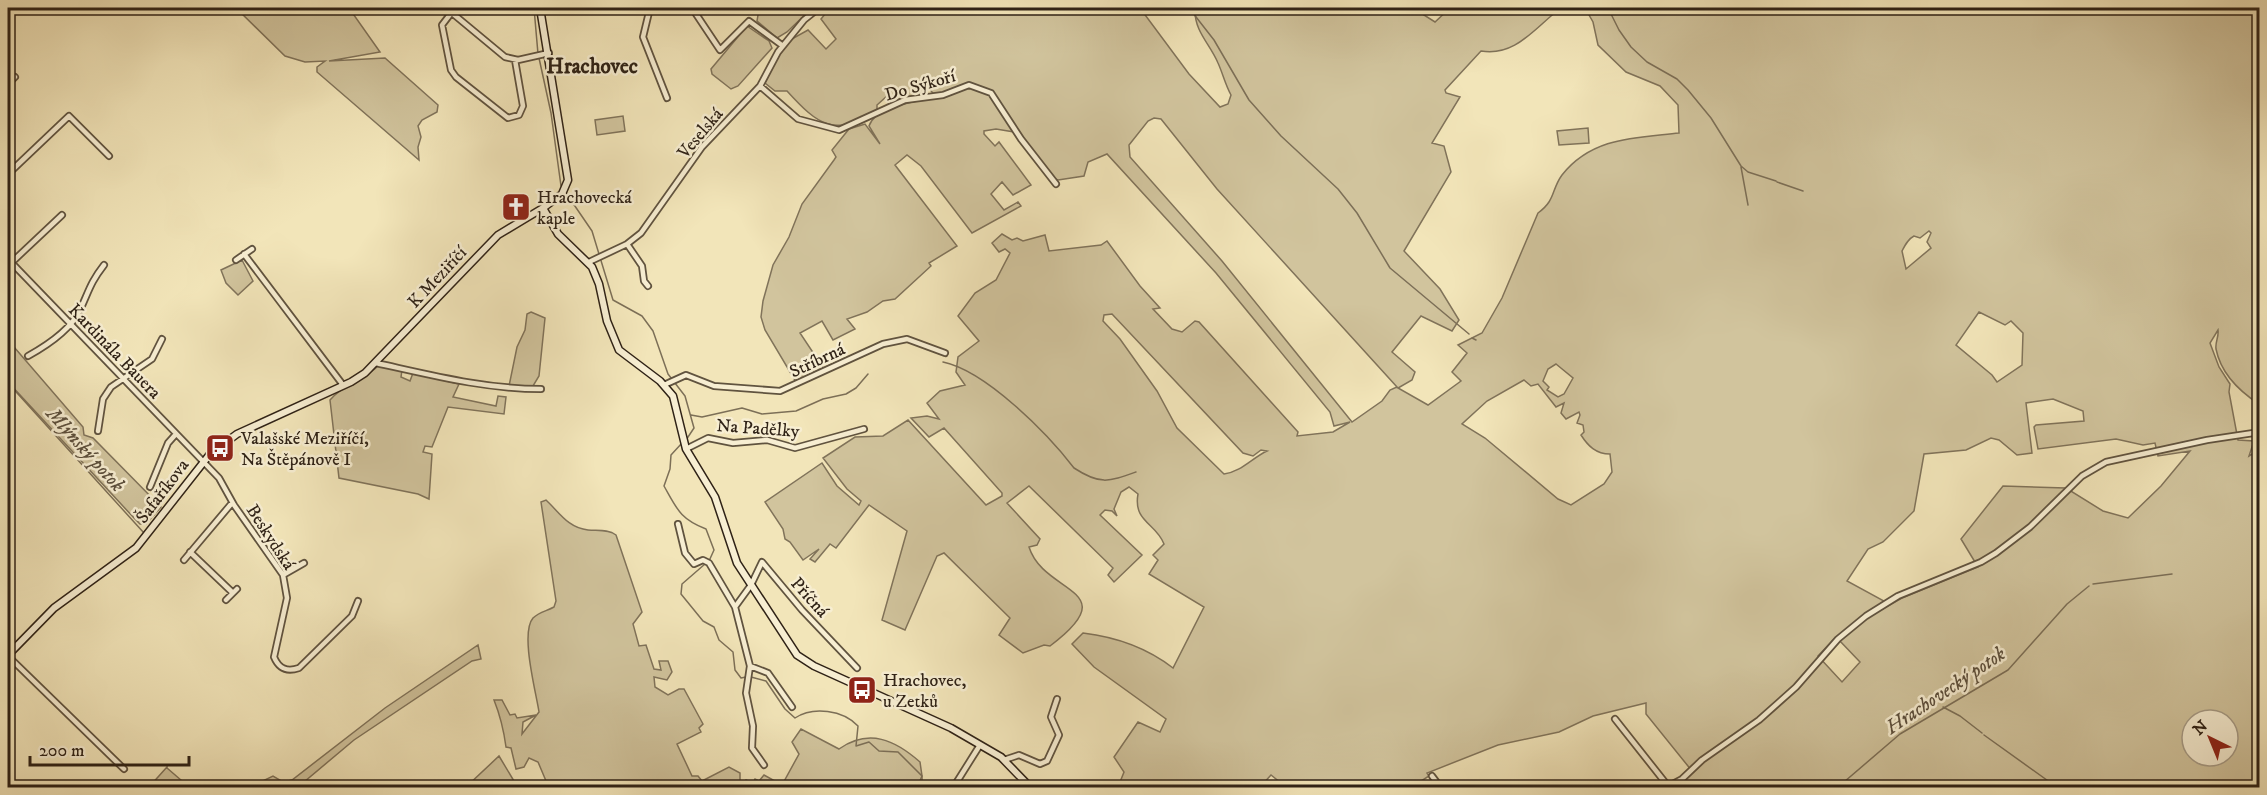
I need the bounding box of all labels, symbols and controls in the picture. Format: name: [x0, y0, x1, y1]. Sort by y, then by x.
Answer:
district label: Hrachovec: [546, 54, 638, 80]
street label: Do Sýkoří: [882, 65, 959, 107]
street label: Veselská: [673, 104, 728, 164]
place label: Hrachovecká kaple: [537, 187, 632, 230]
church icon: Hrachovecká kaple: [500, 191, 532, 223]
street label: K Meziříčí: [404, 241, 473, 313]
street label: Kardinála Bauera: [63, 299, 166, 404]
street label: Stříbrná: [786, 338, 849, 383]
water label: Mlýnský potok: [39, 401, 130, 498]
street label: Na Padělky: [716, 415, 801, 443]
place label: Valašské Meziříčí, Na Štěpánově I: [240, 428, 369, 471]
bus stop icon: Valašské Meziříčí, Na Štěpánově I: [204, 432, 236, 464]
street label: Šafaříkova: [131, 454, 194, 528]
street label: Beskydská: [241, 501, 300, 575]
street label: Příčná: [785, 573, 833, 623]
water label: Hrachovecký potok: [1880, 642, 2011, 741]
place label: Hrachovec, u Zetků: [883, 670, 966, 713]
bus stop icon: Hrachovec, u Zetků: [846, 674, 878, 706]
north arrow: [2180, 708, 2240, 768]
text: N: [2189, 716, 2212, 740]
scale bar: [30, 729, 189, 767]
text: 200 m: [39, 740, 85, 762]

